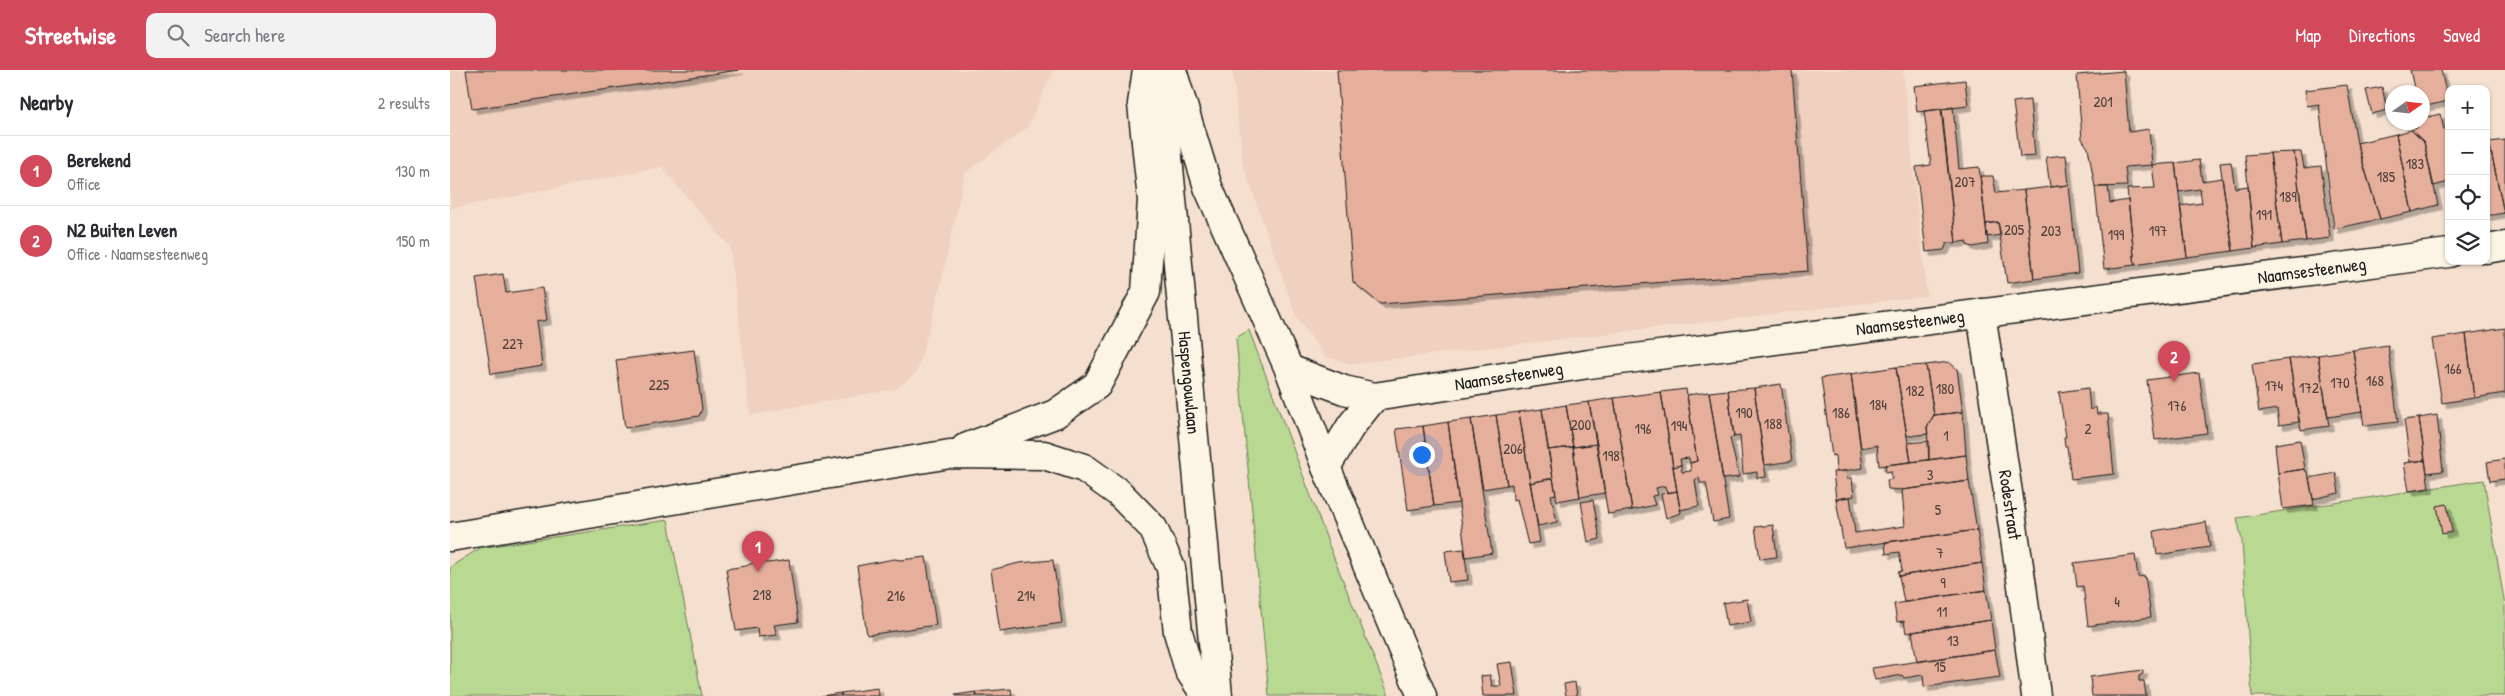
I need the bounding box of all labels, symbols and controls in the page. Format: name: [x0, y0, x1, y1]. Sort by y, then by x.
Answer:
search box: [146, 13, 496, 58]
text: Streetwise: [25, 19, 116, 51]
icon: search: [164, 21, 192, 49]
text: Search here: [204, 22, 285, 48]
text: Map: [2296, 23, 2321, 48]
text: Directions: [2349, 23, 2415, 48]
text: Saved: [2443, 23, 2480, 48]
north arrow: [2385, 85, 2430, 130]
map controls: [2445, 85, 2490, 265]
button: +: [2445, 85, 2490, 130]
text: Nearby: [20, 88, 73, 117]
house number: 201: [2093, 91, 2113, 112]
text: 2 results: [378, 92, 430, 114]
button: −: [2445, 130, 2490, 175]
text: Berekend: [67, 147, 131, 173]
house number: 183: [2406, 153, 2425, 174]
text: 1: [33, 160, 39, 182]
text: 130 m: [395, 160, 430, 182]
house number: 185: [2377, 166, 2396, 187]
house number: 207: [1954, 171, 1976, 192]
text: Office: [67, 173, 100, 195]
button: locate: [2445, 175, 2490, 220]
house number: 189: [2279, 186, 2297, 207]
house number: 191: [2256, 204, 2272, 225]
text: N2 Buiten Leven: [67, 217, 177, 243]
house number: 205: [2004, 219, 2025, 240]
house number: 203: [2041, 220, 2062, 241]
house number: 197: [2149, 220, 2167, 241]
button: layers: [2445, 220, 2490, 265]
house number: 199: [2108, 224, 2125, 245]
text: 2: [32, 230, 40, 252]
text: 150 m: [396, 230, 430, 252]
text: Office · Naamsesteenweg: [67, 243, 208, 265]
street label: Naamsesteenweg: [2256, 251, 2368, 290]
street label: Naamsesteenweg: [1854, 303, 1966, 341]
street label: Haspengouwlaan: [1172, 330, 1207, 435]
house number: 227: [502, 333, 524, 354]
pin: 2: [2158, 341, 2190, 382]
street label: Naamsesteenweg: [1453, 355, 1565, 396]
house number: 166: [2444, 358, 2462, 379]
house number: 168: [2366, 370, 2384, 391]
house number: 170: [2330, 372, 2350, 393]
house number: 225: [649, 374, 670, 395]
house number: 174: [2265, 375, 2284, 396]
house number: 172: [2299, 377, 2319, 398]
house number: 180: [1936, 378, 1955, 399]
house number: 182: [1906, 380, 1924, 401]
house number: 184: [1869, 394, 1887, 415]
house number: 176: [2168, 395, 2186, 416]
house number: 190: [1735, 402, 1753, 423]
house number: 186: [1832, 402, 1850, 423]
house number: 188: [1764, 413, 1782, 434]
house number: 200: [1571, 414, 1592, 435]
house number: 194: [1671, 415, 1688, 436]
house number: 196: [1635, 418, 1651, 439]
house number: 2: [2084, 418, 2092, 439]
house number: 1: [1943, 425, 1949, 446]
house number: 206: [1503, 438, 1523, 459]
your location: [1409, 442, 1435, 468]
house number: 198: [1602, 445, 1620, 466]
house number: 3: [1927, 464, 1934, 485]
street label: Rodestraat: [1993, 468, 2028, 542]
house number: 5: [1935, 499, 1942, 520]
pin: 1: [742, 531, 774, 572]
house number: 7: [1936, 542, 1944, 563]
house number: 9: [1940, 572, 1946, 593]
house number: 218: [753, 584, 771, 605]
house number: 216: [887, 585, 905, 606]
house number: 214: [1017, 585, 1035, 606]
house number: 4: [2114, 591, 2120, 612]
house number: 11: [1937, 601, 1947, 622]
house number: 13: [1947, 630, 1959, 651]
house number: 15: [1934, 656, 1947, 677]

